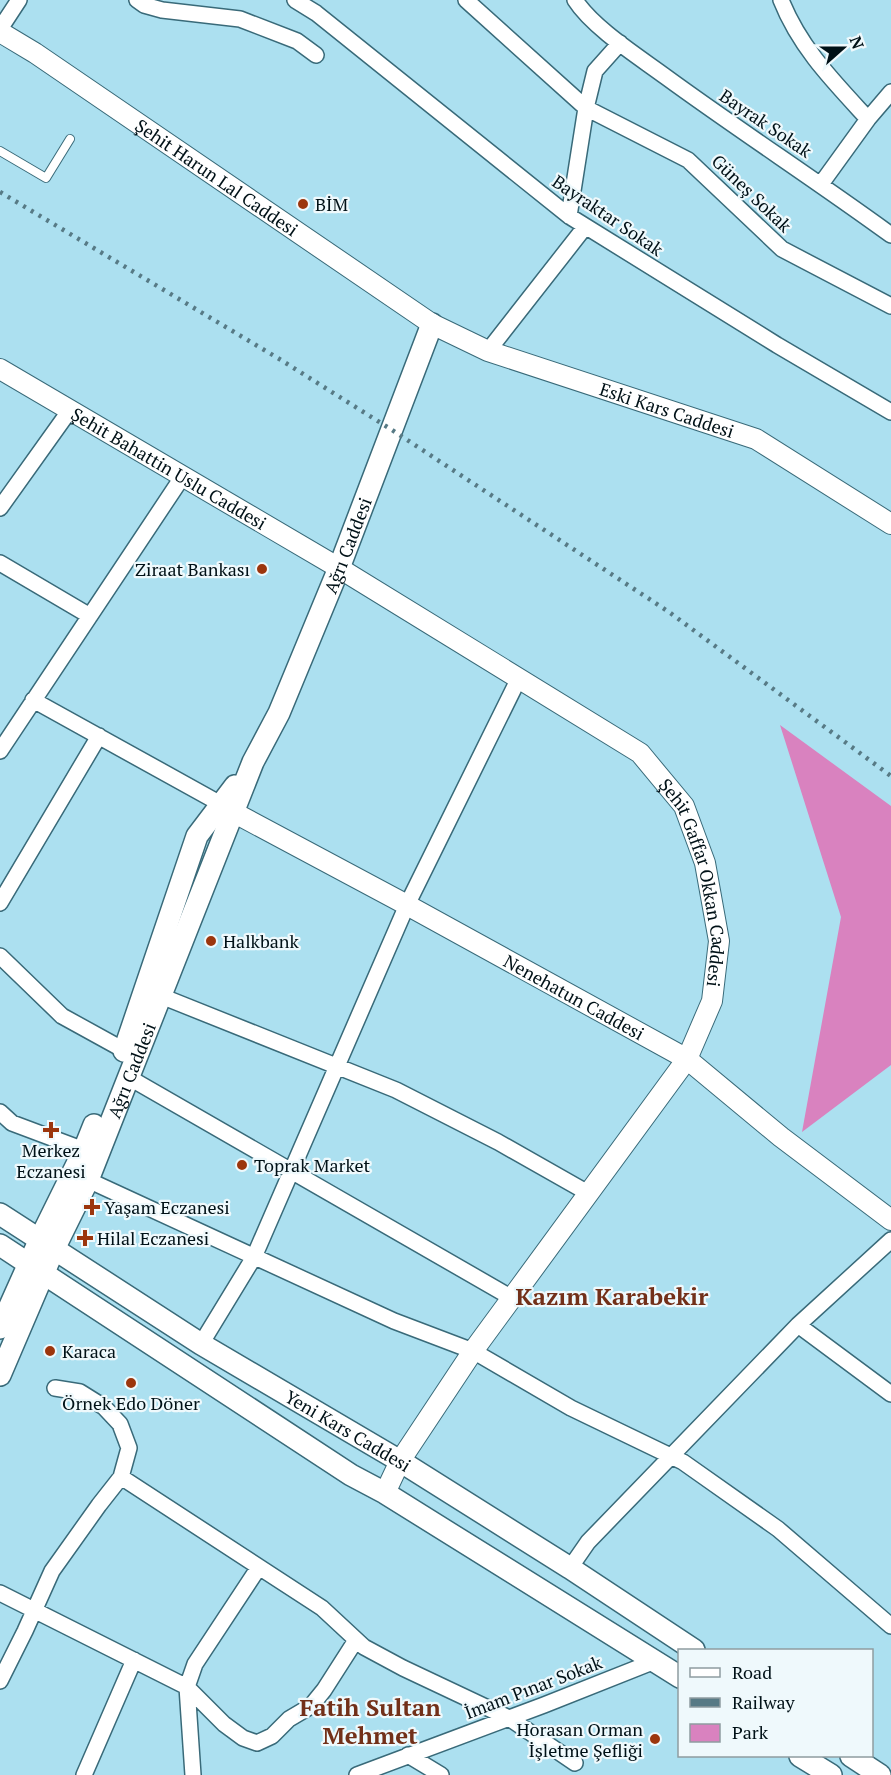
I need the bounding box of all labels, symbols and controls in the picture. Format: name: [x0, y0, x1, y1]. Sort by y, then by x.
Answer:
north arrow: [813, 18, 873, 78]
text: N: [845, 33, 869, 52]
street label: Bayrak Sokak: [715, 83, 817, 163]
street label: Şehit Harun Lal Caddesi: [131, 113, 303, 241]
street label: Güneş Sokak: [707, 149, 798, 238]
street label: Bayraktar Sokak: [548, 169, 669, 261]
place label: BİM: [315, 192, 348, 216]
marker: BİM: [296, 197, 310, 211]
street label: Eski Kars Caddesi: [597, 376, 737, 443]
street label: Şehit Bahattin Uslu Caddesi: [67, 402, 271, 535]
street label: Ağrı Caddesi: [318, 494, 377, 597]
place label: Ziraat Bankası: [135, 557, 250, 581]
marker: Ziraat Bankası: [255, 562, 269, 576]
street label: Şehit Gaffar Okkan Caddesi: [654, 773, 732, 988]
place label: Halkbank: [223, 929, 299, 953]
marker: Halkbank: [204, 934, 218, 948]
street label: Nenehatun Caddesi: [500, 949, 649, 1045]
street label: Ağrı Caddesi: [102, 1019, 161, 1122]
marker: Merkez Eczanesi: [44, 1123, 58, 1137]
place label: Merkez Eczanesi: [16, 1138, 86, 1183]
place label: Toprak Market: [254, 1153, 371, 1177]
marker: Toprak Market: [235, 1158, 249, 1172]
place label: Yaşam Eczanesi: [104, 1195, 230, 1219]
marker: Yaşam Eczanesi: [85, 1200, 99, 1214]
place label: Hilal Eczanesi: [97, 1226, 209, 1250]
marker: Hilal Eczanesi: [78, 1231, 92, 1245]
district label: Kazım Karabekir: [516, 1280, 709, 1312]
place label: Karaca: [62, 1339, 116, 1363]
marker: Karaca: [43, 1344, 57, 1358]
marker: Örnek Edo Döner: [124, 1376, 138, 1390]
street label: Yeni Kars Caddesi: [281, 1384, 416, 1477]
place label: Örnek Edo Döner: [62, 1391, 200, 1415]
street label: İmam Pınar Sokak: [461, 1649, 606, 1724]
legend: [678, 1649, 873, 1757]
text: Road: [732, 1660, 772, 1684]
text: Railway: [732, 1690, 796, 1714]
district label: Fatih Sultan Mehmet: [299, 1691, 441, 1751]
place label: Horasan Orman İşletme Şefliği: [516, 1717, 643, 1762]
text: Park: [732, 1720, 769, 1744]
marker: Horasan Orman İşletme Şefliği: [648, 1732, 662, 1746]

